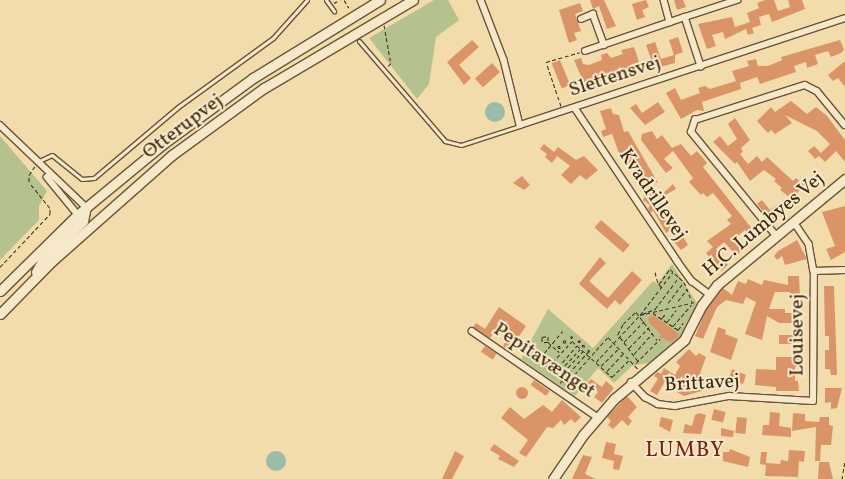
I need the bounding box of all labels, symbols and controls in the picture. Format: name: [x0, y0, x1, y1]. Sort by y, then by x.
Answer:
street label: Slettensvej: [566, 51, 664, 103]
street label: Otterupvej: [138, 89, 228, 165]
street label: Kvadrillevej: [613, 145, 691, 245]
street label: H.C. Lumbyes Vej: [698, 167, 830, 283]
street label: Louisevej: [786, 294, 810, 376]
street label: Pepitavænget: [488, 318, 600, 404]
street label: Brittavej: [664, 370, 740, 398]
district label: LUMBY: [645, 438, 725, 464]

